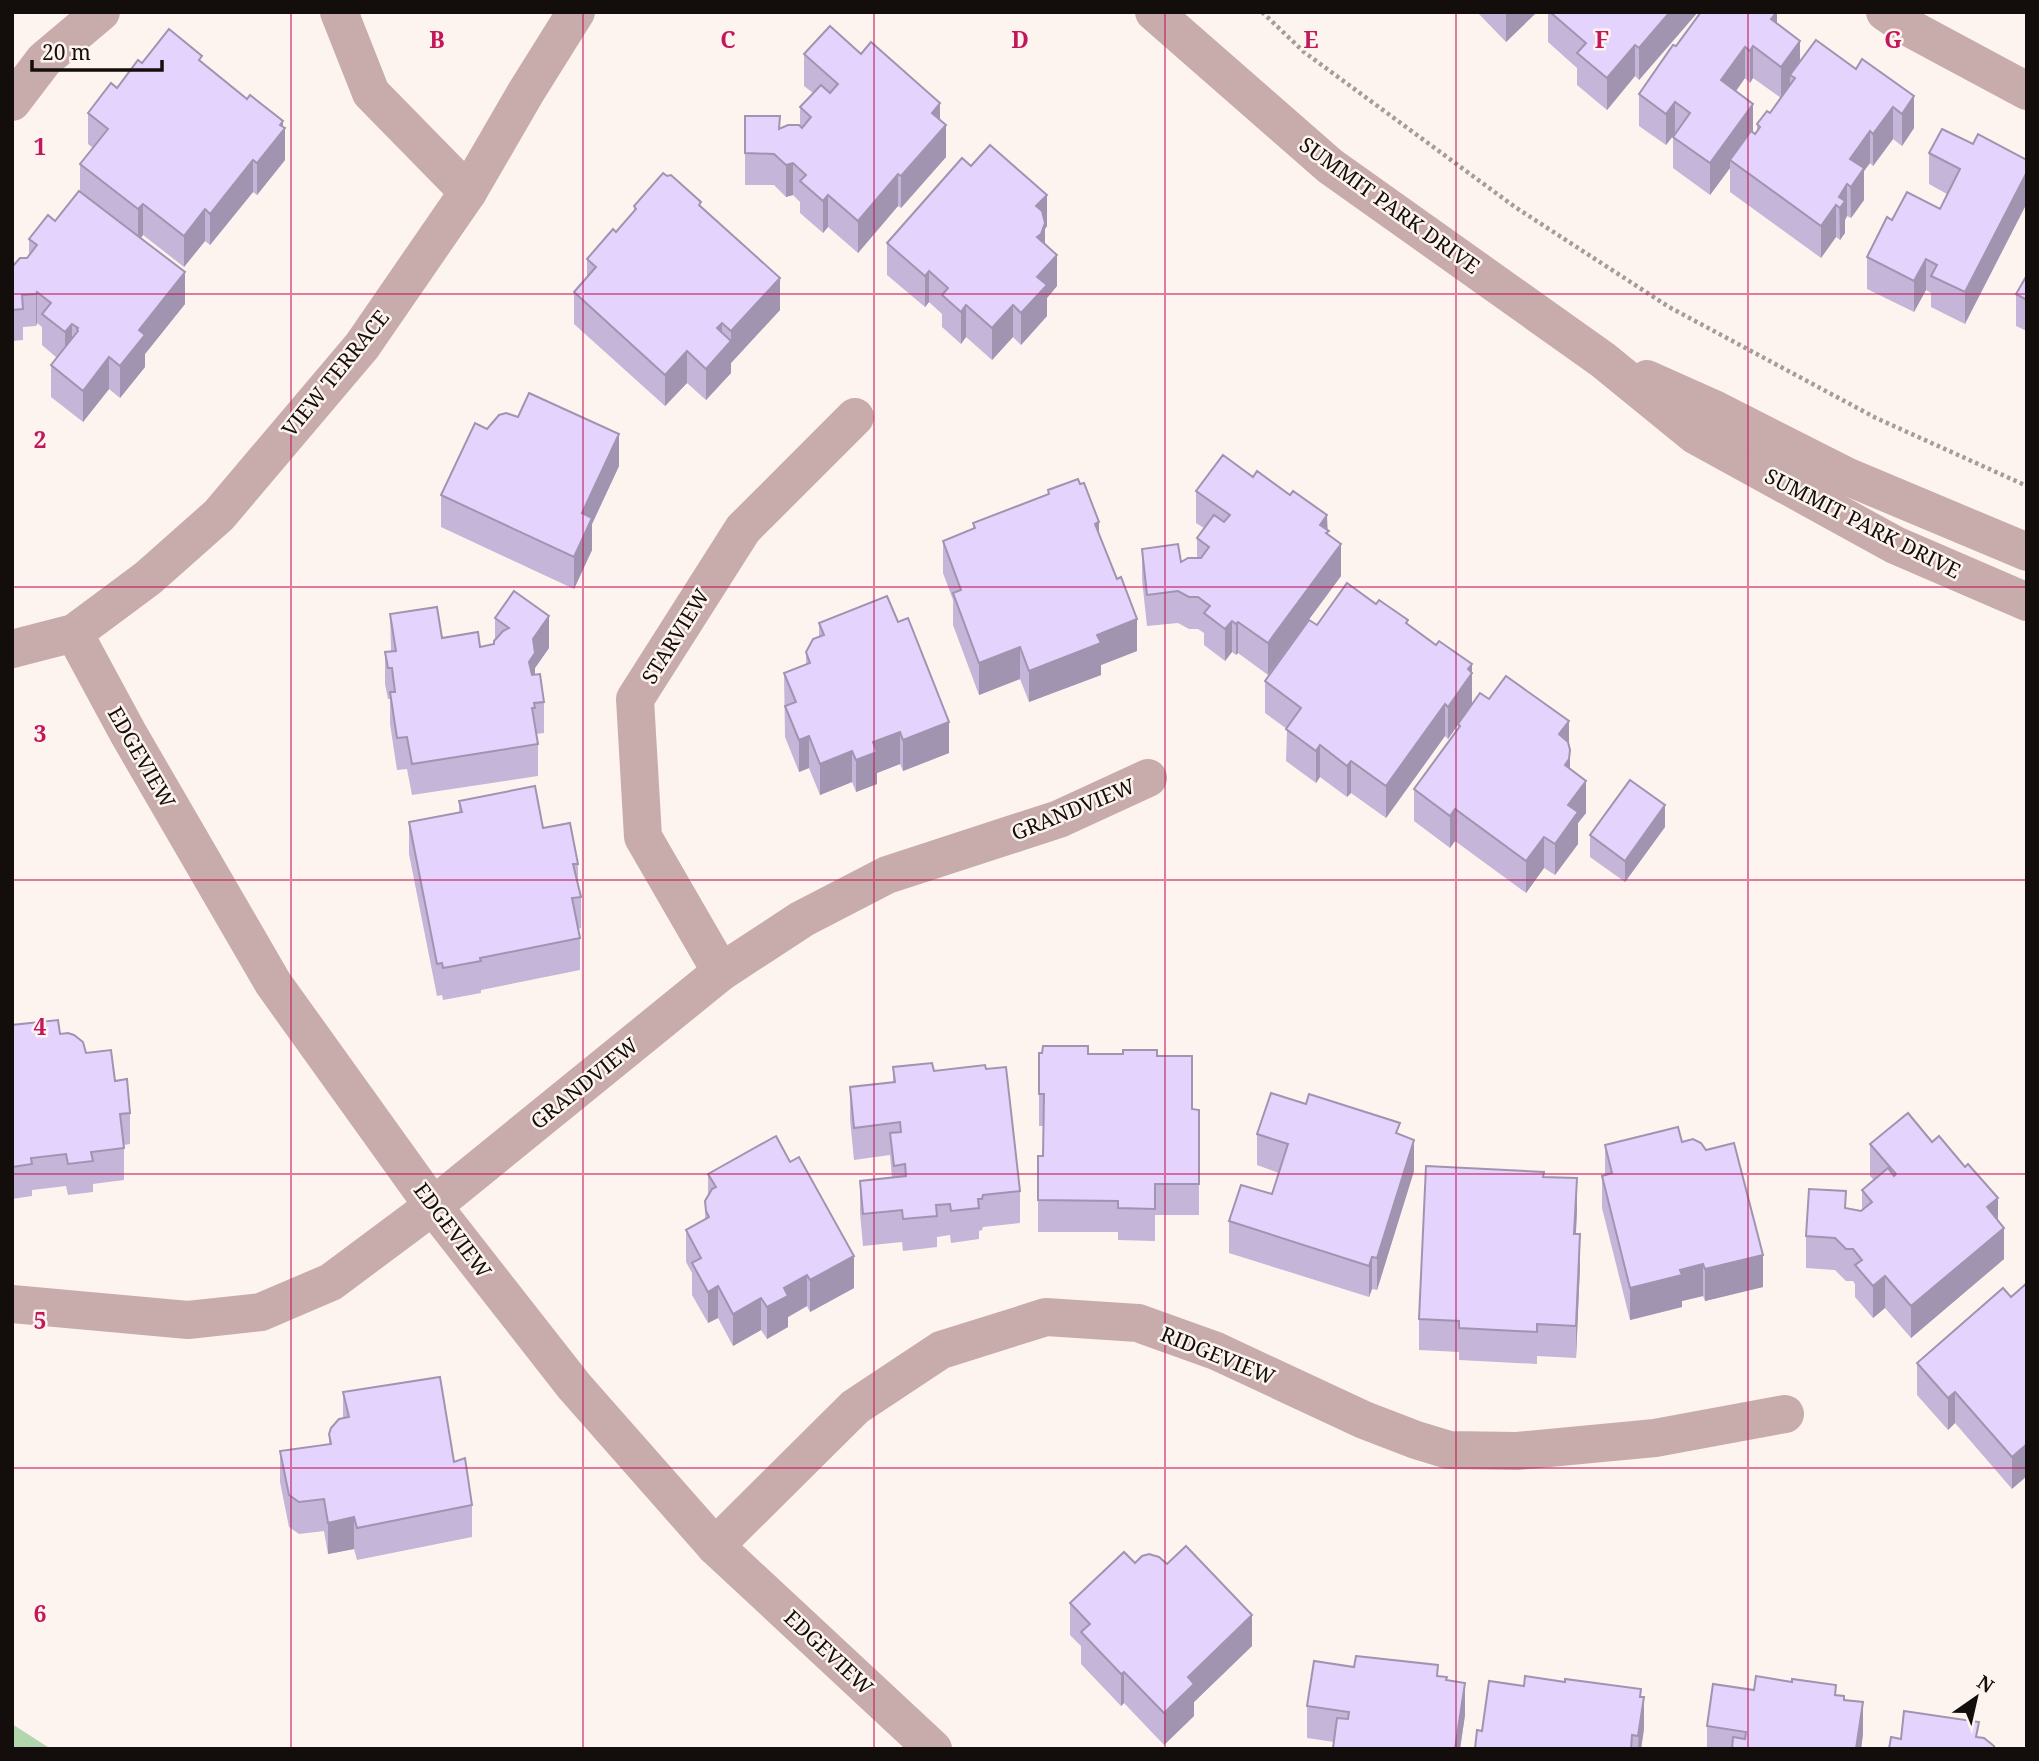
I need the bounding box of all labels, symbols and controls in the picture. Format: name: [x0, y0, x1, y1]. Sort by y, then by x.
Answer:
text: B: [429, 23, 445, 55]
text: C: [720, 23, 736, 55]
text: D: [1011, 23, 1029, 55]
text: E: [1303, 23, 1319, 55]
text: F: [1595, 23, 1609, 55]
text: G: [1884, 23, 1902, 55]
scale bar: [32, 28, 161, 72]
text: 20 m: [42, 38, 91, 66]
text: 1: [34, 130, 47, 162]
street label: SUMMIT PARK DRIVE: [1294, 130, 1486, 280]
street label: VIEW TERRACE: [275, 304, 395, 442]
text: 2: [34, 423, 47, 455]
street label: SUMMIT PARK DRIVE: [1760, 461, 1966, 585]
street label: STARVIEW: [635, 583, 715, 689]
street label: EDGEVIEW: [102, 701, 182, 813]
text: 3: [34, 717, 47, 749]
street label: GRANDVIEW: [1007, 771, 1139, 847]
text: 4: [34, 1010, 47, 1042]
street label: GRANDVIEW: [524, 1031, 644, 1135]
street label: EDGEVIEW: [408, 1177, 498, 1283]
text: 5: [34, 1304, 47, 1336]
street label: RIDGEVIEW: [1157, 1319, 1279, 1391]
text: 6: [34, 1597, 47, 1629]
street label: EDGEVIEW: [778, 1603, 880, 1701]
north arrow: [1941, 1663, 2011, 1733]
text: N: [1972, 1669, 1999, 1699]

